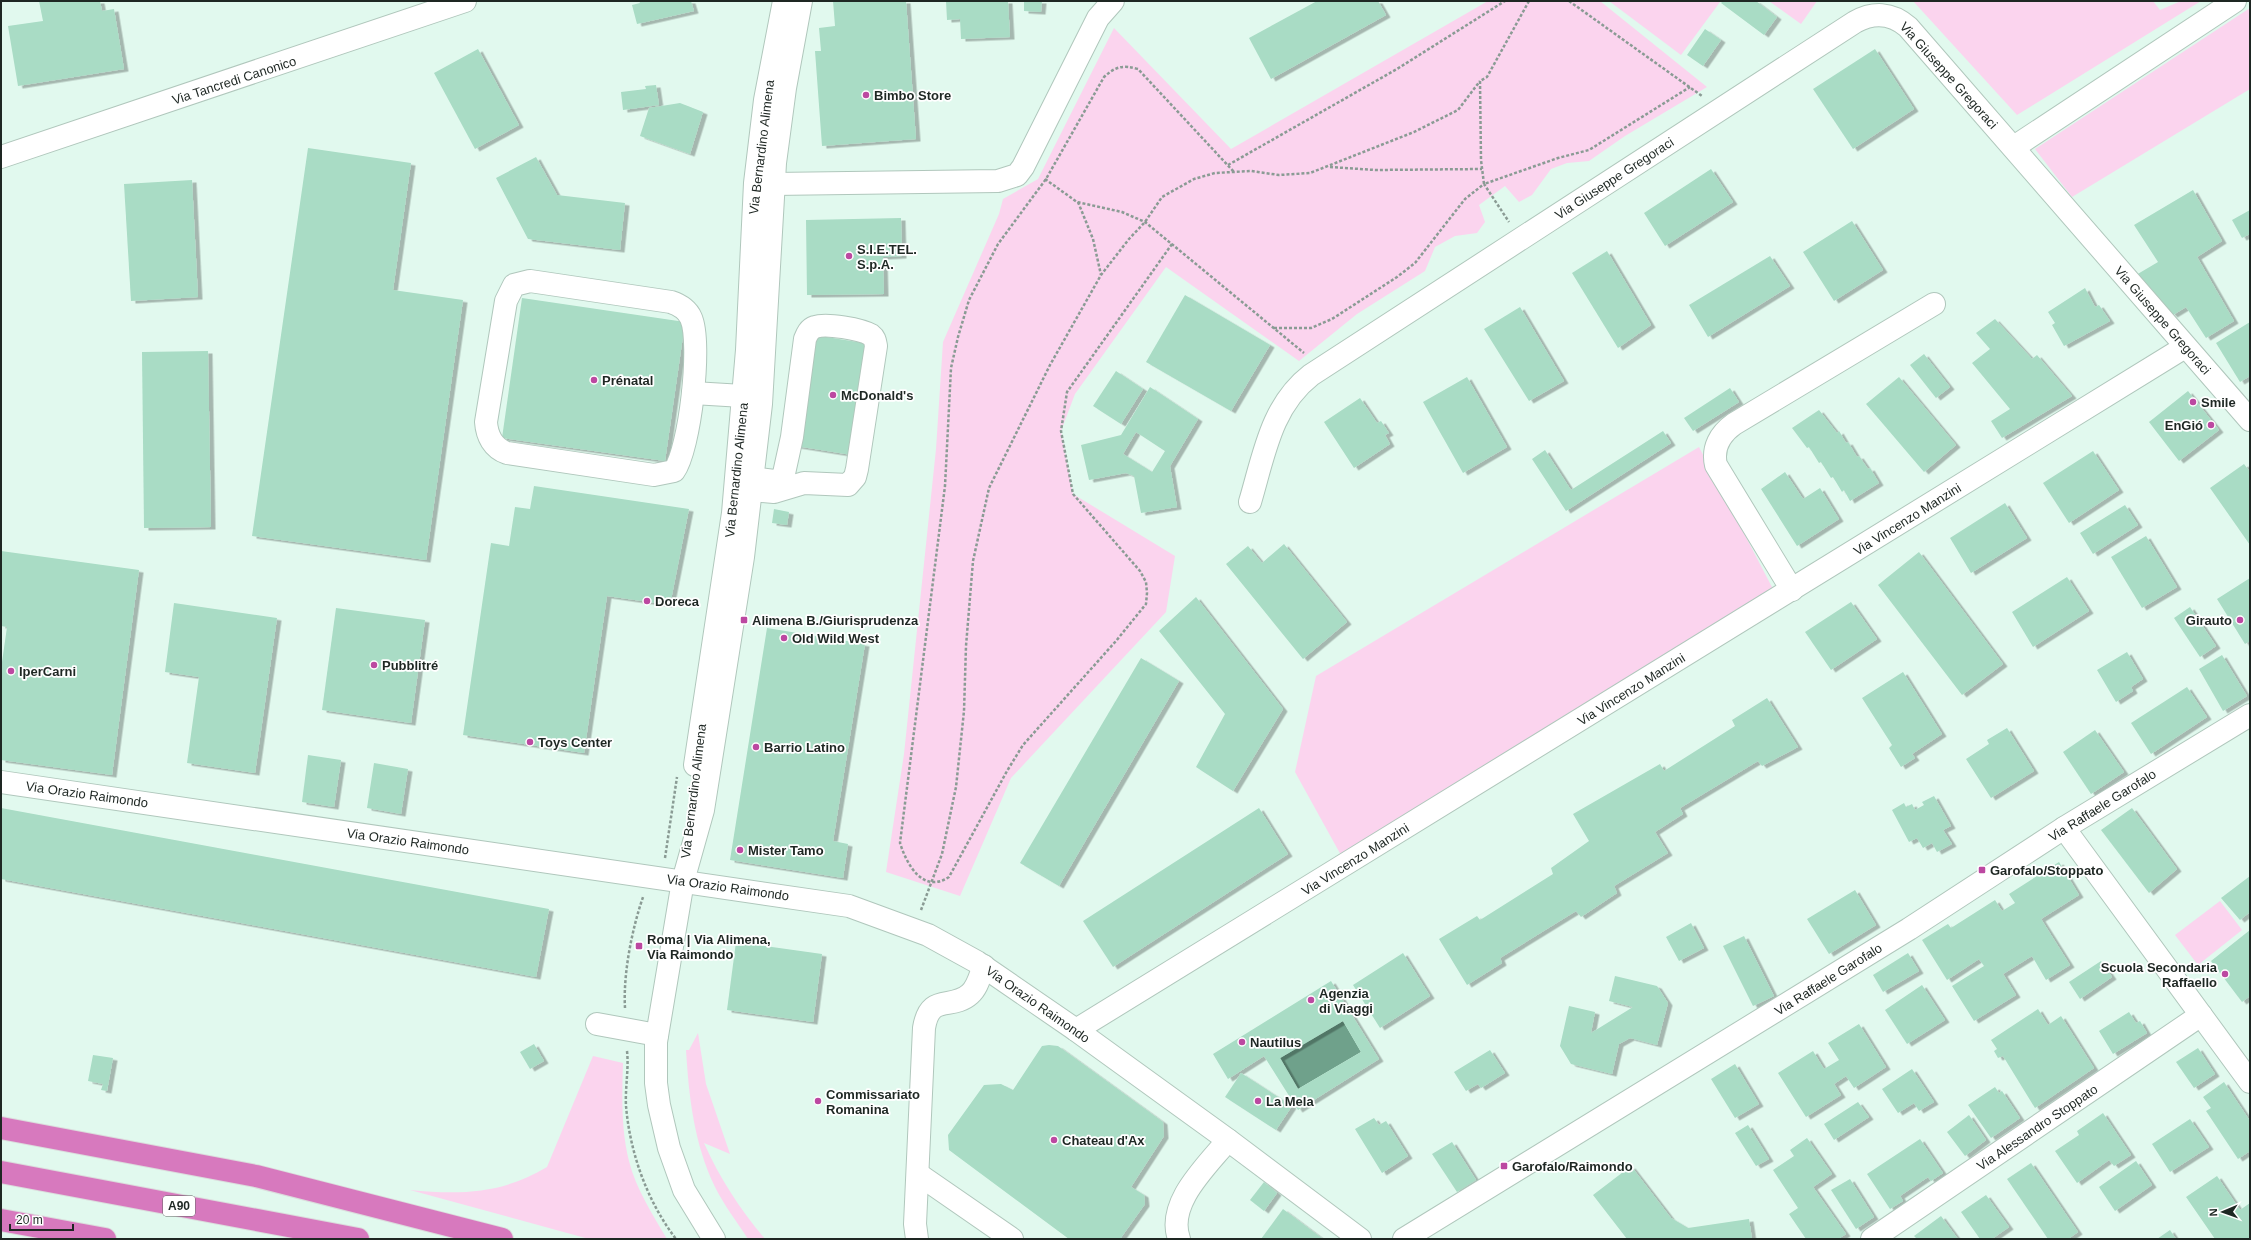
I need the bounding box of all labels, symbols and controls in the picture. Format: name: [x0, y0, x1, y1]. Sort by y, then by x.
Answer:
street label: Via Giuseppe Gregoraci: [1897, 19, 2001, 132]
street label: Via Tancredi Canonico: [170, 53, 298, 108]
street label: Via Bernardino Alimena: [746, 78, 777, 215]
place label: Bimbo Store: [874, 88, 951, 103]
marker: Bimbo Store: [861, 90, 871, 100]
street label: Via Giuseppe Gregoraci: [1552, 134, 1677, 222]
place label: S.I.E.TEL. S.p.A.: [857, 242, 917, 272]
marker: S.I.E.TEL. S.p.A.: [844, 251, 854, 261]
street label: Via Giuseppe Gregoraci: [2112, 263, 2214, 378]
place label: Prénatal: [602, 373, 653, 388]
marker: Prénatal: [589, 375, 599, 385]
place label: McDonald's: [841, 388, 913, 403]
marker: McDonald's: [828, 390, 838, 400]
place label: Smile: [2201, 395, 2236, 410]
marker: Smile: [2188, 397, 2198, 407]
street label: Via Bernardino Alimena: [722, 401, 751, 538]
place label: EnGió: [2165, 418, 2203, 433]
marker: EnGió: [2206, 420, 2216, 430]
street label: Via Vincenzo Manzini: [1851, 480, 1964, 559]
place label: Doreca: [655, 594, 700, 609]
marker: Doreca: [642, 596, 652, 606]
place label: Alimena B./Giurisprudenza: [752, 613, 919, 628]
place label: Girauto: [2186, 613, 2232, 628]
marker: Alimena B./Giurisprudenza: [739, 615, 749, 625]
marker: Girauto: [2235, 615, 2245, 625]
place label: Old Wild West: [792, 631, 880, 646]
marker: Old Wild West: [779, 633, 789, 643]
street label: Via Vincenzo Manzini: [1575, 650, 1688, 729]
place label: Pubblitré: [382, 658, 438, 673]
marker: Pubblitré: [369, 660, 379, 670]
place label: IperCarni: [19, 664, 76, 679]
marker: IperCarni: [6, 666, 16, 676]
street label: Via Bernardino Alimena: [678, 722, 709, 859]
place label: Toys Center: [538, 735, 612, 750]
marker: Toys Center: [525, 737, 535, 747]
place label: Barrio Latino: [764, 740, 845, 755]
marker: Barrio Latino: [751, 742, 761, 752]
street label: Via Raffaele Garofalo: [2046, 766, 2159, 845]
street label: Via Orazio Raimondo: [25, 778, 149, 811]
street label: Via Vincenzo Manzini: [1299, 820, 1412, 899]
street label: Via Orazio Raimondo: [346, 825, 470, 858]
place label: Mister Tamo: [748, 843, 824, 858]
marker: Mister Tamo: [735, 845, 745, 855]
place label: Garofalo/Stoppato: [1990, 863, 2103, 878]
marker: Garofalo/Stoppato: [1977, 865, 1987, 875]
street label: Via Orazio Raimondo: [666, 871, 790, 904]
place label: Roma | Via Alimena, Via Raimondo: [647, 932, 771, 962]
street label: Via Raffaele Garofalo: [1772, 940, 1885, 1019]
marker: Roma | Via Alimena, Via Raimondo: [634, 941, 644, 951]
place label: Scuola Secondaria Raffaello: [2101, 960, 2218, 990]
street label: Via Orazio Raimondo: [983, 963, 1093, 1046]
marker: Scuola Secondaria Raffaello: [2220, 969, 2230, 979]
place label: Agenzia di Viaggi: [1319, 986, 1373, 1016]
marker: Agenzia di Viaggi: [1306, 995, 1316, 1005]
place label: Nautilus: [1250, 1035, 1301, 1050]
marker: Nautilus: [1237, 1037, 1247, 1047]
street label: Via Alessandro Stoppato: [1974, 1081, 2100, 1173]
place label: Commissariato Romanina: [826, 1087, 920, 1117]
place label: La Mela: [1266, 1094, 1314, 1109]
marker: Commissariato Romanina: [813, 1096, 823, 1106]
marker: La Mela: [1253, 1096, 1263, 1106]
place label: Chateau d'Ax: [1062, 1133, 1145, 1148]
marker: Chateau d'Ax: [1049, 1135, 1059, 1145]
place label: Garofalo/Raimondo: [1512, 1159, 1633, 1174]
marker: Garofalo/Raimondo: [1499, 1161, 1509, 1171]
north arrow: [2203, 1192, 2243, 1232]
road number: A90: [163, 1196, 195, 1216]
scale bar: [10, 1206, 73, 1232]
text: N: [2207, 1208, 2219, 1217]
text: 20 m: [16, 1213, 43, 1227]

